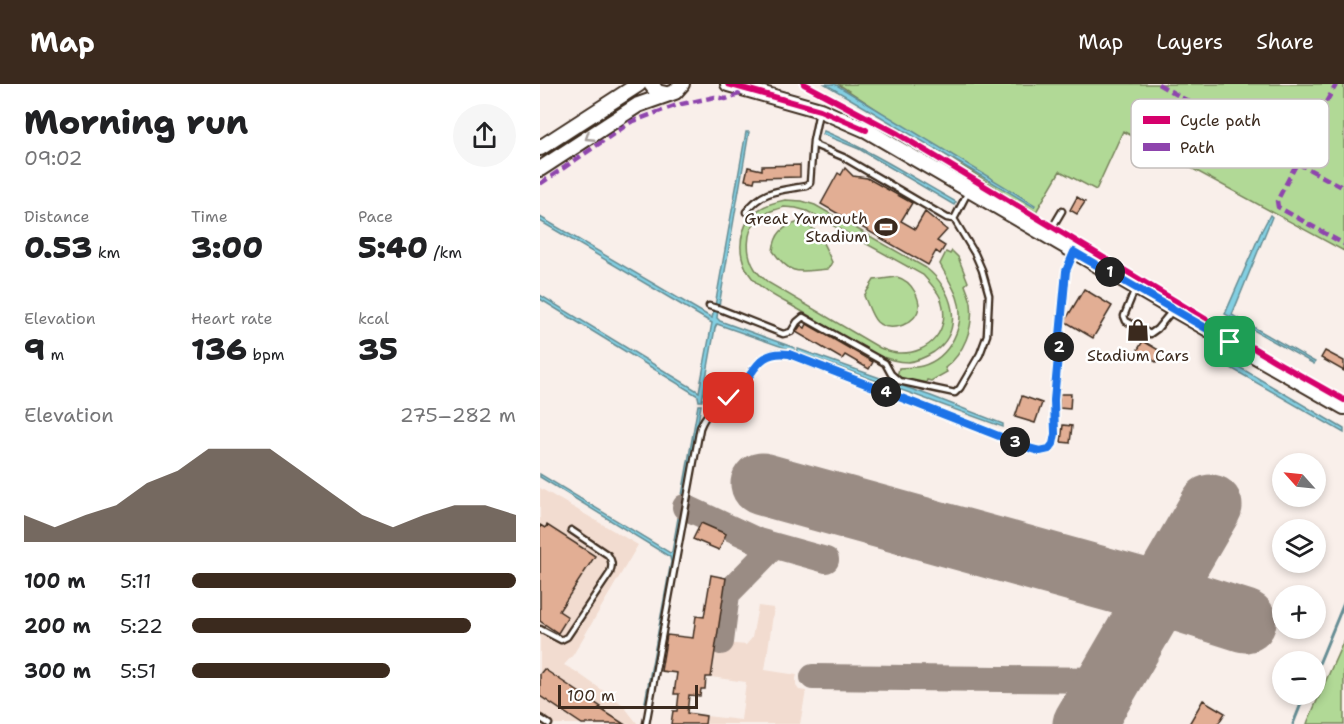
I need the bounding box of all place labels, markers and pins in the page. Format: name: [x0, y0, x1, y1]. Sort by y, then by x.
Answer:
place label: Great Yarmouth Stadium: [744, 208, 868, 247]
sports icon: Great Yarmouth Stadium: [873, 214, 899, 240]
pin: 1: [1095, 257, 1125, 287]
pin: [1204, 316, 1255, 367]
shop icon: Stadium Cars: [1125, 317, 1151, 343]
pin: 2: [1044, 332, 1074, 362]
place label: Stadium Cars: [1087, 345, 1189, 366]
pin: [703, 372, 754, 423]
pin: 4: [871, 377, 901, 407]
pin: 3: [1000, 427, 1030, 457]

